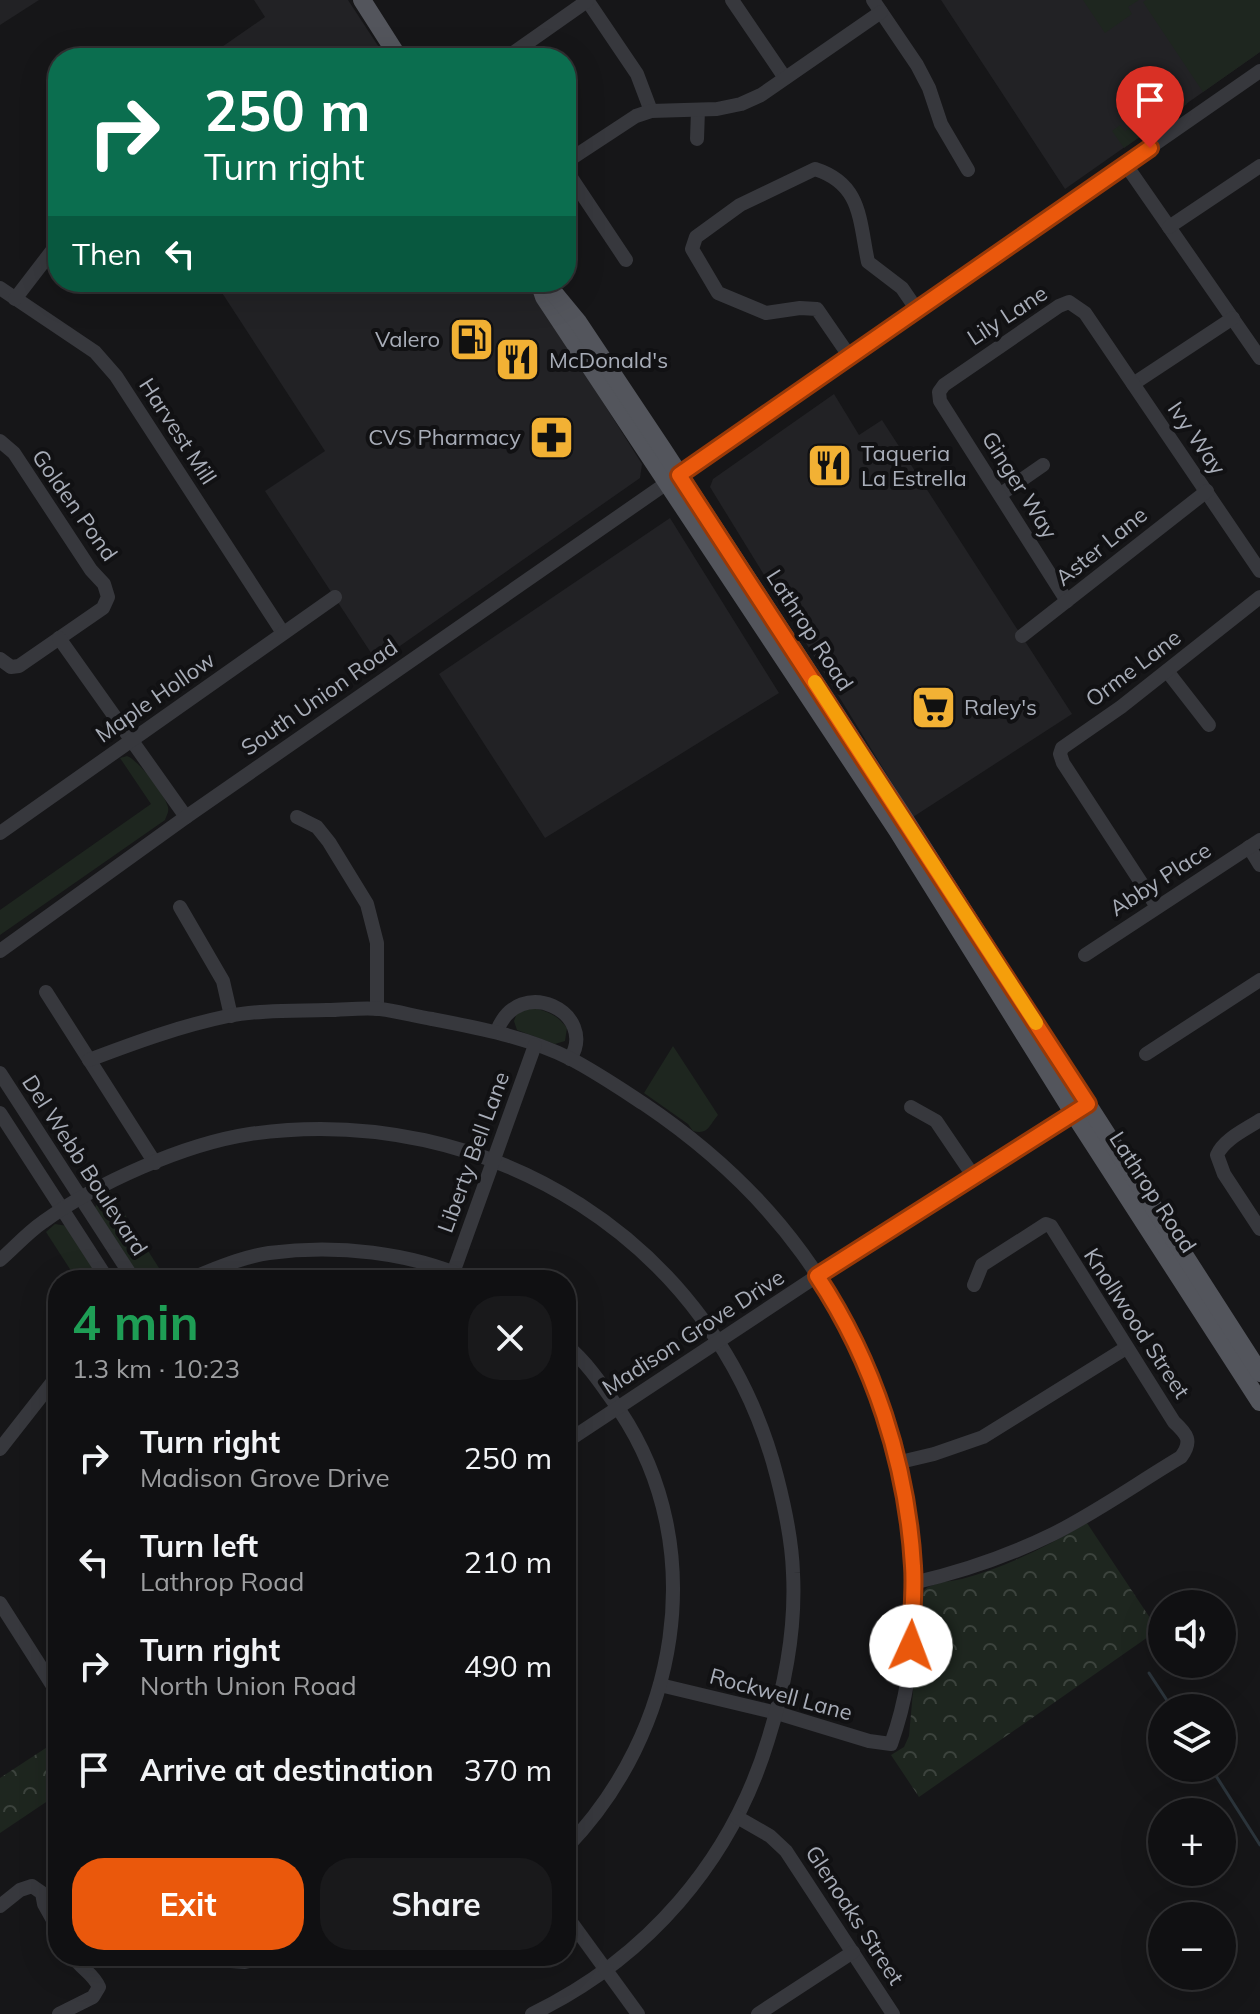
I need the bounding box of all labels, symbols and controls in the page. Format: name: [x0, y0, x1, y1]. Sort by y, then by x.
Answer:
pin: [1116, 66, 1184, 148]
text: 250 m: [204, 75, 371, 145]
icon: arrive: [1128, 78, 1172, 122]
icon: right: [72, 80, 176, 184]
text: Turn right: [204, 144, 365, 189]
icon: left: [158, 232, 202, 276]
text: Then: [72, 235, 142, 273]
street label: Lily Lane: [962, 279, 1052, 351]
fuel station icon: Valero: [447, 315, 495, 363]
place label: Valero: [375, 325, 440, 353]
restaurant icon: McDonald's: [494, 336, 542, 384]
place label: McDonald's: [549, 346, 668, 374]
street label: Harvest Mill: [133, 373, 223, 489]
street label: Ivy Way: [1162, 396, 1232, 480]
pharmacy icon: CVS Pharmacy: [528, 413, 576, 461]
place label: CVS Pharmacy: [368, 423, 521, 451]
street label: Ginger Way: [976, 426, 1064, 544]
place label: Taqueria La Estrella: [861, 439, 967, 492]
restaurant icon: Taqueria La Estrella: [806, 442, 854, 490]
street label: Golden Pond: [26, 444, 124, 566]
street label: Aster Lane: [1049, 500, 1153, 592]
street label: Lathrop Road: [760, 564, 860, 696]
street label: Orme Lane: [1080, 623, 1186, 713]
street label: South Union Road: [235, 633, 403, 761]
street label: Maple Hollow: [90, 645, 220, 749]
supermarket icon: Raley's: [909, 683, 957, 731]
place label: Raley's: [964, 693, 1037, 721]
street label: Abby Place: [1104, 836, 1216, 922]
street label: Liberty Bell Lane: [431, 1068, 515, 1236]
street label: Del Webb Boulevard: [16, 1069, 154, 1261]
street label: Lathrop Road: [1103, 1126, 1203, 1258]
street label: Knollwood Street: [1078, 1243, 1196, 1404]
street label: Madison Grove Drive: [597, 1263, 789, 1401]
text: 4 min: [72, 1292, 199, 1352]
button: close: [468, 1296, 552, 1380]
text: 1.3 km · 10:23: [72, 1352, 240, 1385]
text: Turn right: [140, 1423, 280, 1461]
icon: right: [72, 1436, 116, 1480]
text: 250 m: [464, 1439, 552, 1477]
text: Madison Grove Drive: [140, 1461, 390, 1494]
text: Turn left: [140, 1527, 258, 1565]
icon: left: [72, 1540, 116, 1584]
text: 210 m: [464, 1543, 552, 1581]
text: Lathrop Road: [140, 1565, 304, 1598]
map controls: [1148, 1590, 1236, 1990]
button: sound: [1148, 1590, 1236, 1678]
position arrow: [869, 1604, 953, 1688]
text: Turn right: [140, 1631, 280, 1669]
icon: right: [72, 1644, 116, 1688]
text: 490 m: [464, 1647, 552, 1685]
street label: Rockwell Lane: [707, 1662, 855, 1726]
text: North Union Road: [140, 1669, 357, 1702]
button: layers: [1148, 1694, 1236, 1782]
icon: arrive: [72, 1748, 116, 1792]
text: Arrive at destination: [140, 1751, 434, 1789]
text: 370 m: [464, 1751, 552, 1789]
button: +: [1148, 1798, 1236, 1886]
street label: Glenoaks Street: [800, 1840, 911, 1990]
button: Exit: [72, 1858, 304, 1950]
button: Share: [320, 1858, 552, 1950]
button: −: [1148, 1902, 1236, 1990]

